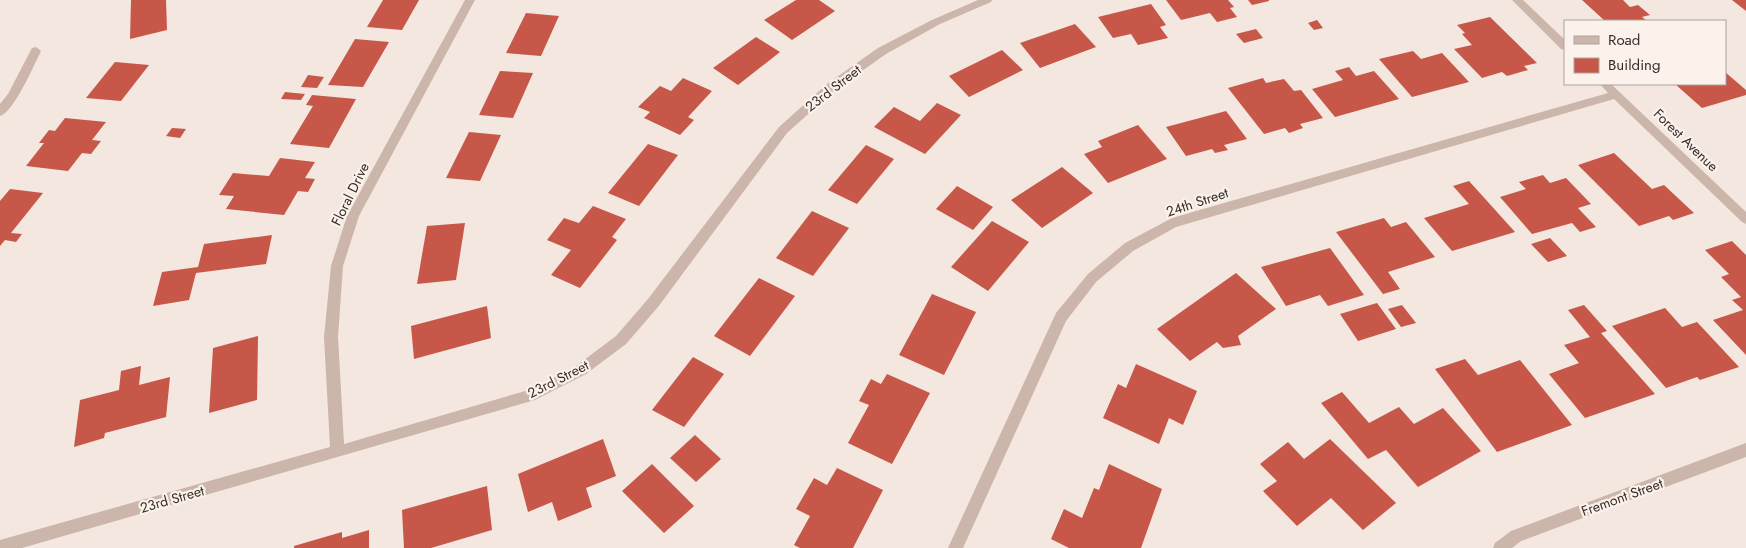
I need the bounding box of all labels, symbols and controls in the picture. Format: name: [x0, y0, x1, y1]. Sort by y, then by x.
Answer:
legend: [1564, 20, 1726, 85]
text: Road: [1608, 29, 1640, 51]
text: Building: [1608, 54, 1660, 76]
street label: 23rd Street: [801, 59, 866, 116]
street label: Forest Avenue: [1649, 104, 1723, 176]
street label: Floral Drive: [326, 159, 374, 229]
street label: 24th Street: [1163, 182, 1231, 221]
street label: 23rd Street: [524, 355, 593, 403]
street label: Fremont Street: [1578, 473, 1666, 521]
street label: 23rd Street: [138, 480, 207, 518]

